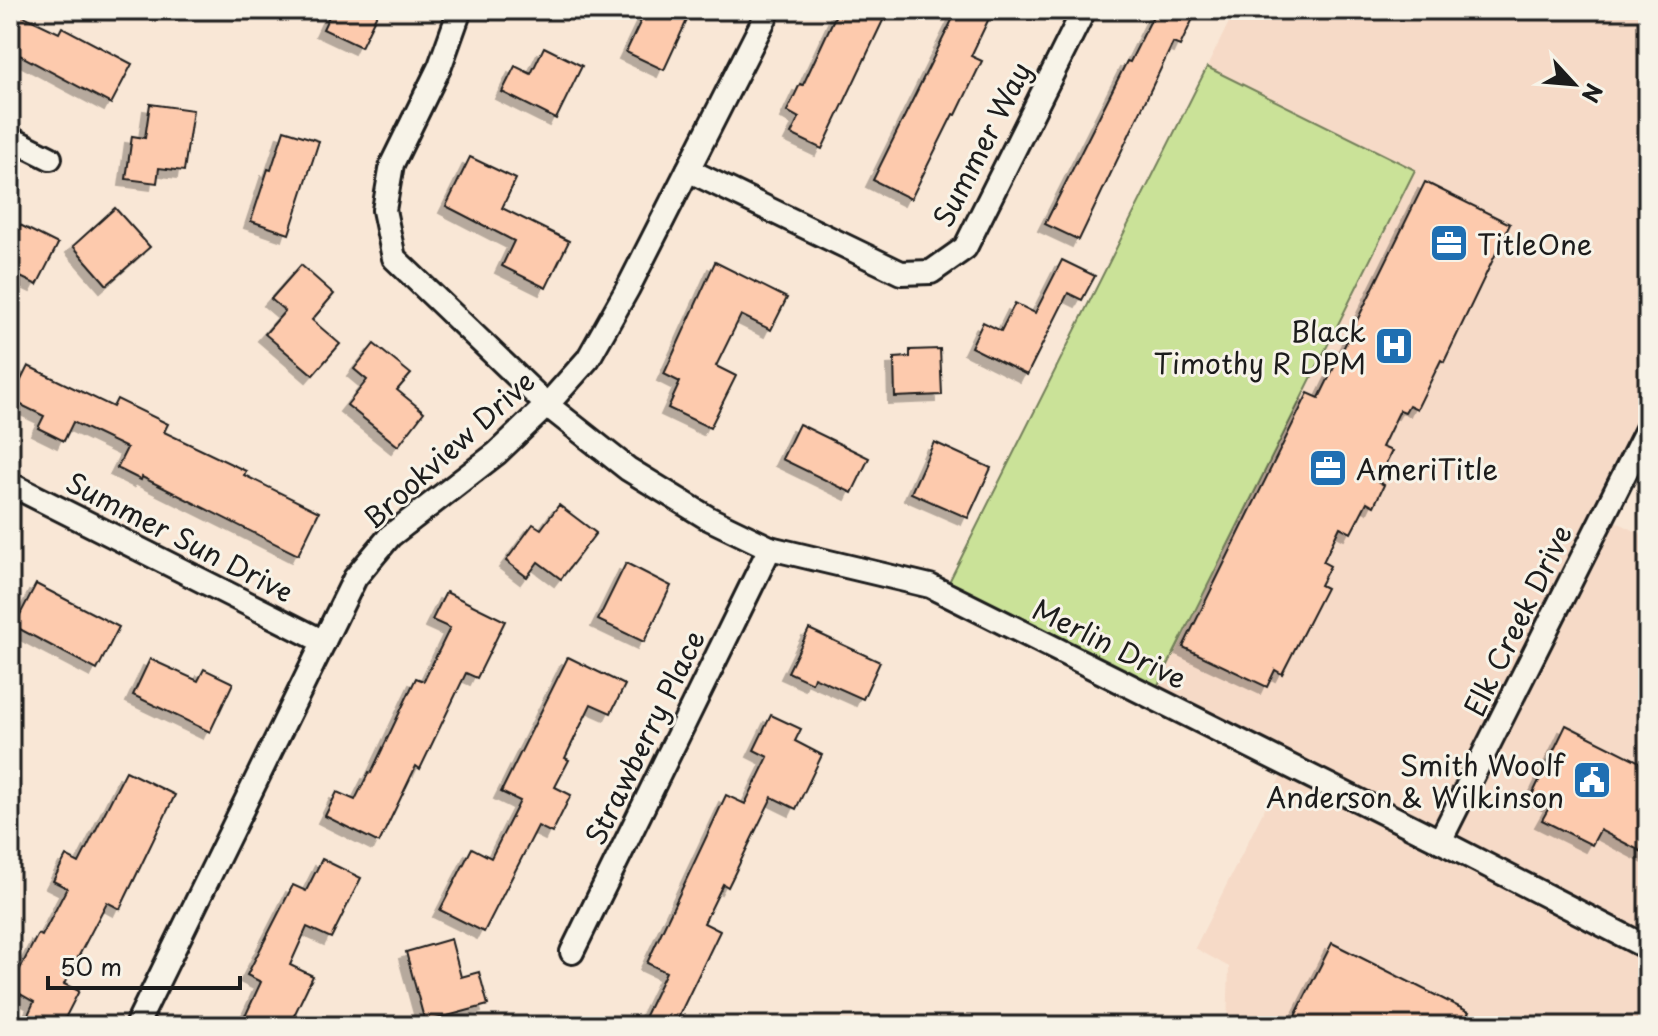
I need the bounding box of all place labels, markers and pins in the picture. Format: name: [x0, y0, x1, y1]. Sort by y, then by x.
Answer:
office icon: TitleOne: [1428, 222, 1470, 264]
place label: TitleOne: [1477, 222, 1593, 265]
place label: Black Timothy R DPM: [1154, 309, 1366, 384]
hospital icon: Black Timothy R DPM: [1373, 325, 1415, 367]
office icon: AmeriTitle: [1307, 447, 1349, 489]
place label: AmeriTitle: [1356, 447, 1498, 490]
place label: Smith Woolf Anderson & Wilkinson: [1266, 743, 1566, 818]
public building icon: Smith Woolf Anderson & Wilkinson: [1571, 759, 1613, 801]

